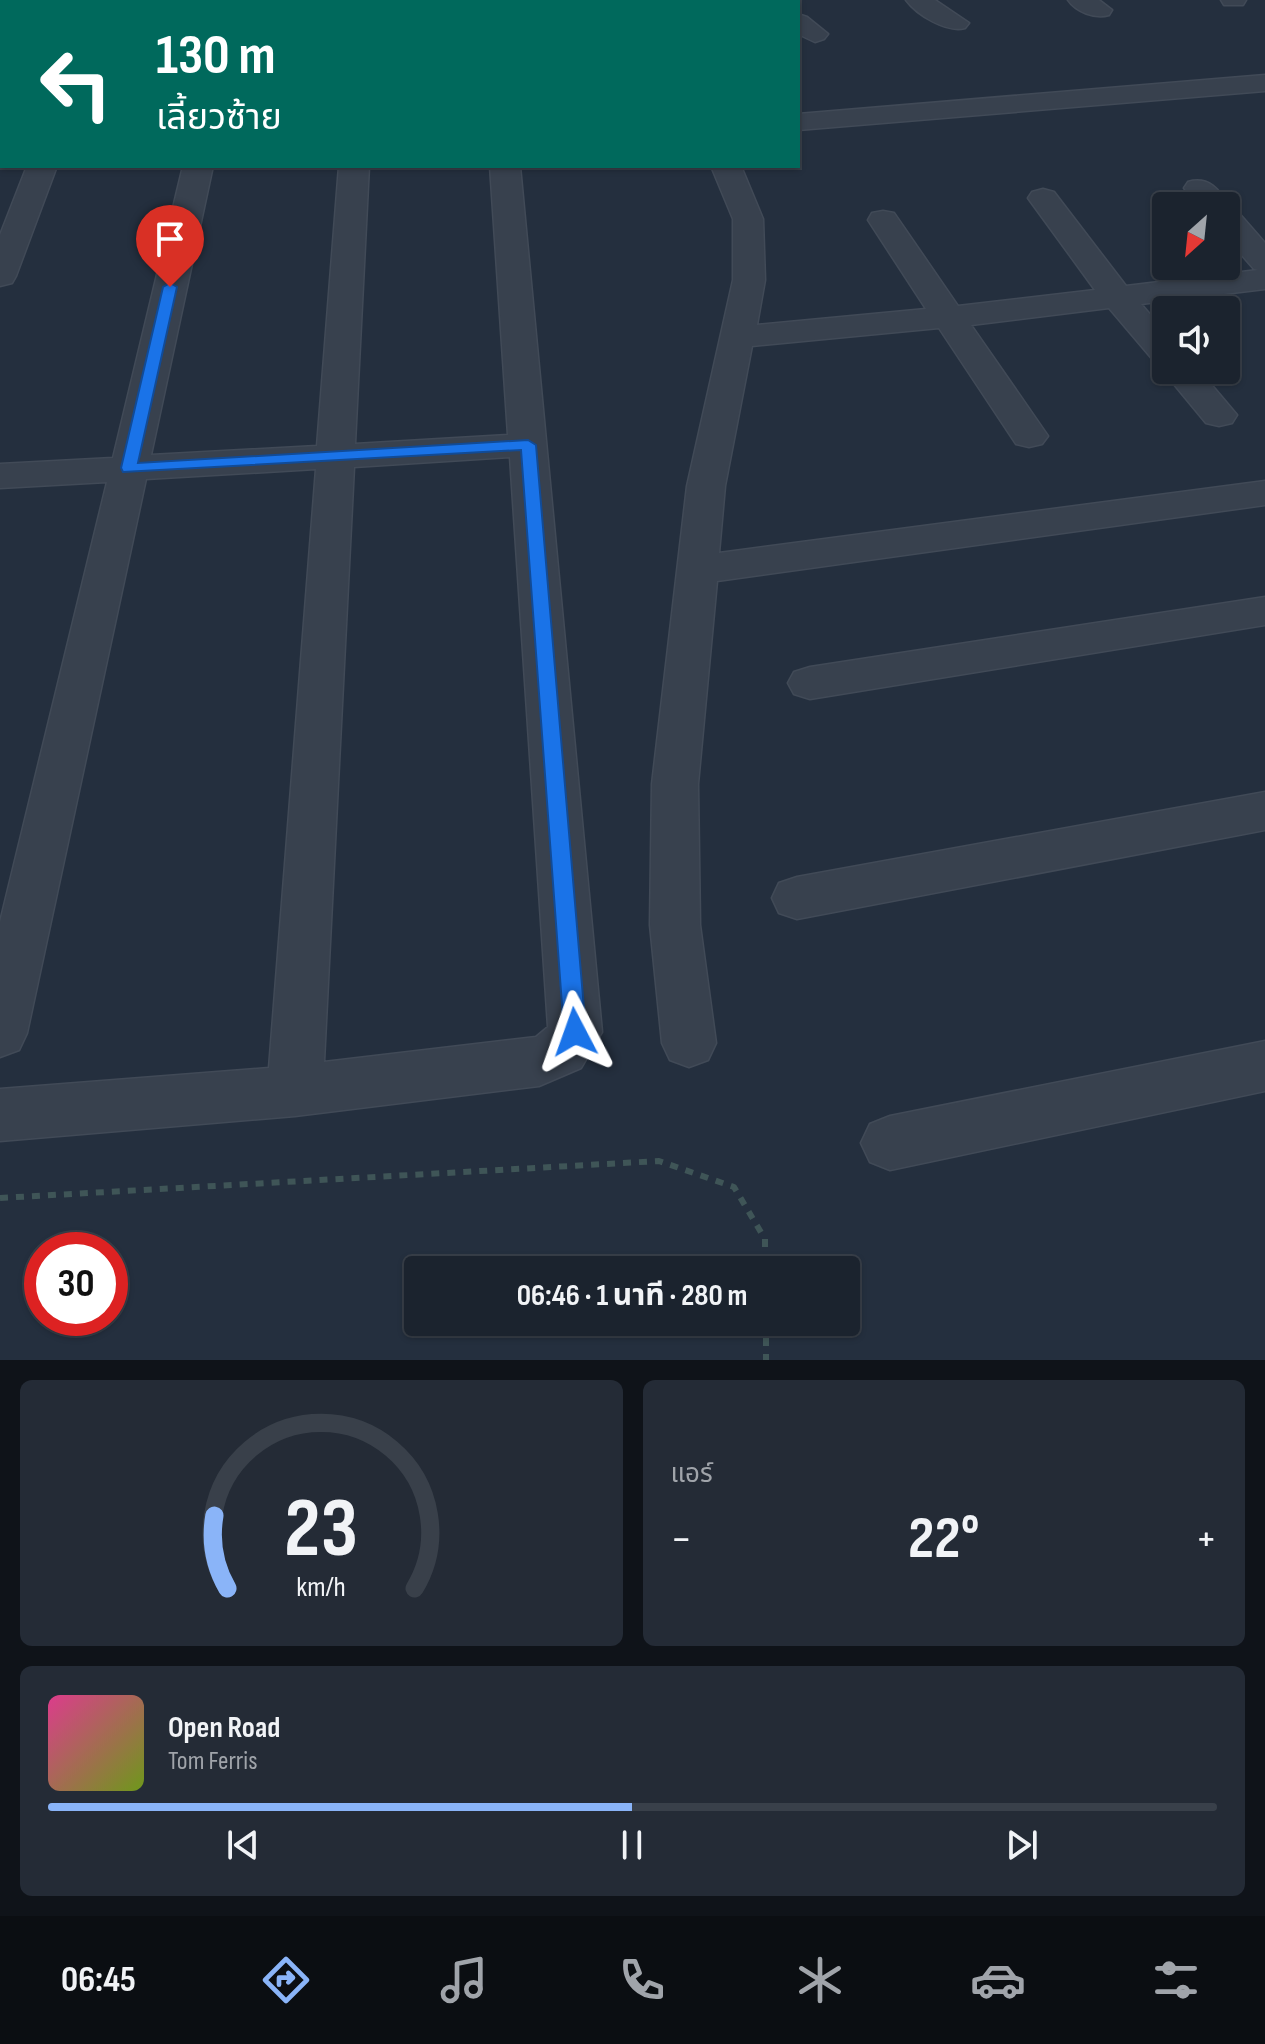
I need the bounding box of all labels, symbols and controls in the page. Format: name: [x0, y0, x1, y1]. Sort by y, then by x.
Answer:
text: 130 m: [156, 23, 276, 90]
icon: left: [24, 32, 128, 136]
text: เลี้ยวซ้าย: [156, 97, 282, 140]
north arrow: [1152, 192, 1240, 280]
map controls: [1152, 192, 1240, 384]
pin: [136, 205, 204, 287]
icon: arrive: [148, 217, 192, 261]
button: sound: [1152, 296, 1240, 384]
position arrow: [533, 990, 617, 1074]
speed limit sign: 30: [24, 1232, 128, 1336]
text: 06:46 · 1 นาที · 280 m: [517, 1278, 747, 1314]
text: แอร์: [671, 1459, 713, 1490]
text: 23: [284, 1480, 358, 1580]
text: 22°: [908, 1503, 980, 1575]
text: −: [671, 1513, 692, 1566]
text: +: [1195, 1513, 1217, 1566]
text: km/h: [297, 1570, 346, 1605]
text: Open Road: [168, 1710, 280, 1746]
text: Tom Ferris: [168, 1746, 258, 1777]
icon: previous: [221, 1823, 265, 1867]
icon: pause: [610, 1823, 654, 1867]
icon: next: [1000, 1823, 1044, 1867]
icon: directions: [258, 1952, 314, 2008]
icon: music: [436, 1952, 492, 2008]
icon: phone: [614, 1952, 670, 2008]
icon: climate: [792, 1952, 848, 2008]
icon: car: [970, 1952, 1026, 2008]
icon: filters: [1148, 1952, 1204, 2008]
text: 06:45: [61, 1959, 136, 2002]

